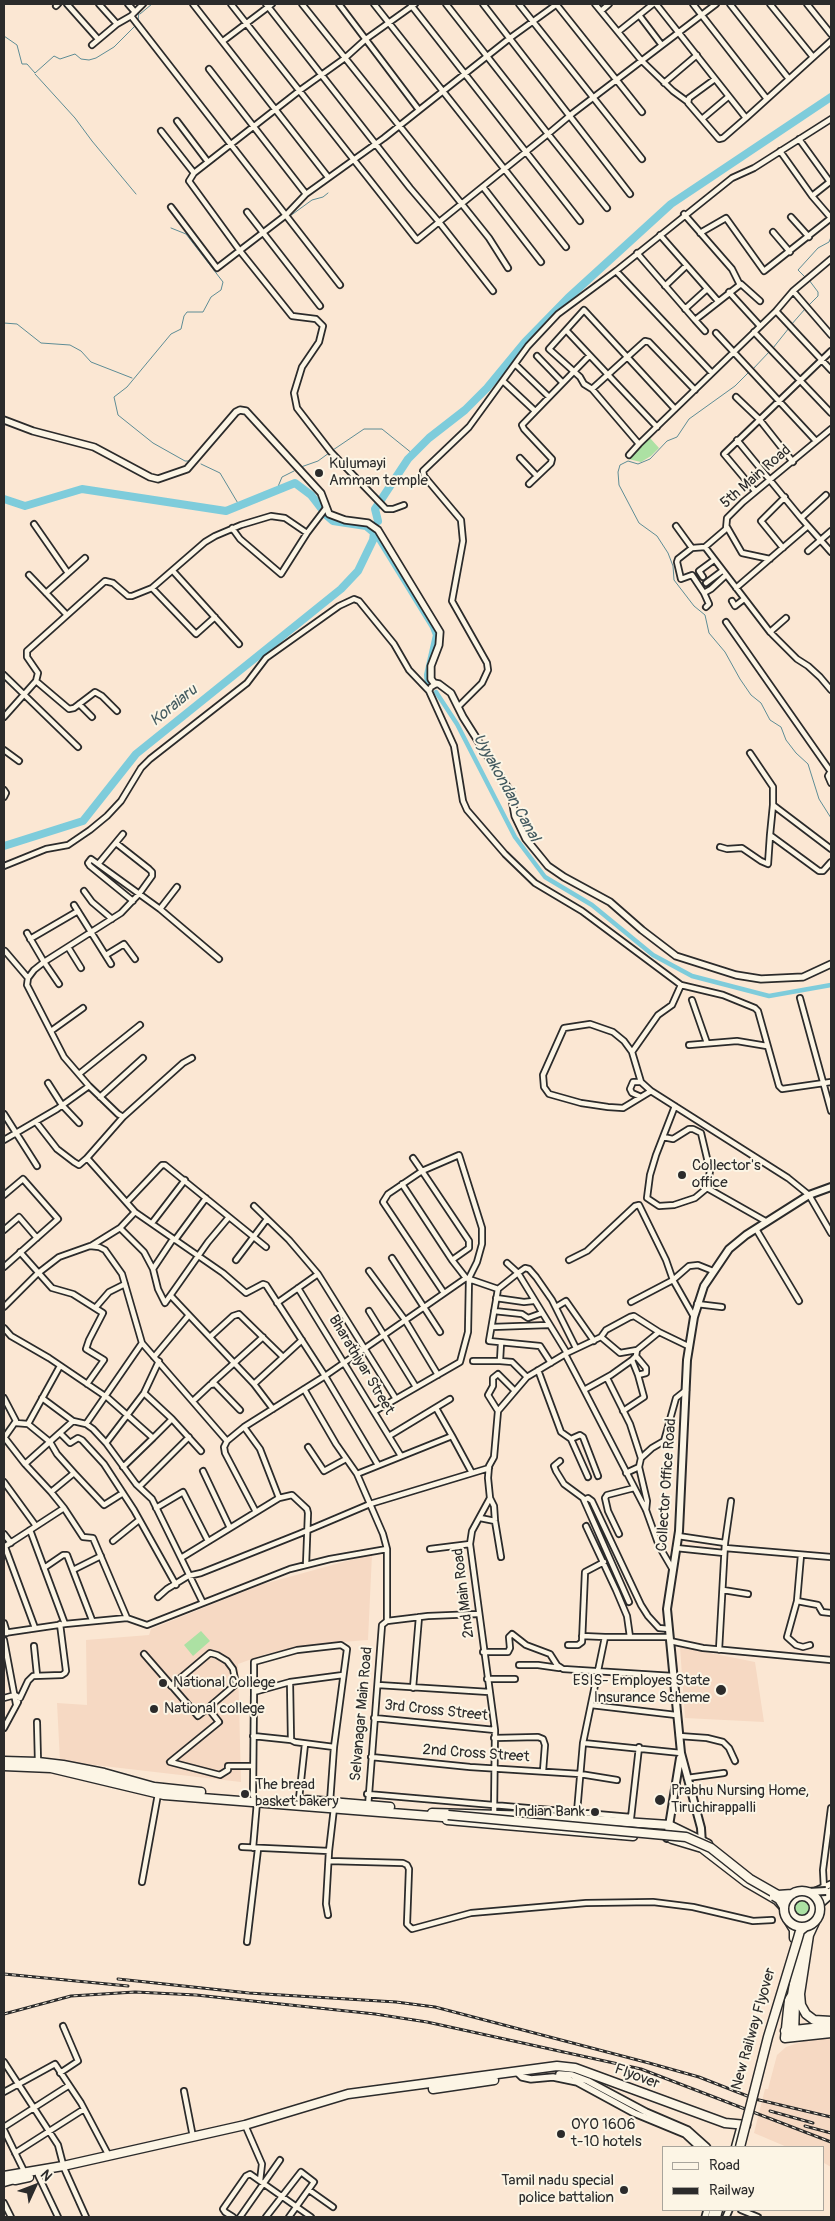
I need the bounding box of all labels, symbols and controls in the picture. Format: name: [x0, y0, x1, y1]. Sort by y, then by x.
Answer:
street label: 5th Main Road: [717, 441, 795, 513]
place label: Kulumayi Amman temple: [329, 455, 428, 490]
marker: Kulumayi Amman temple: [313, 467, 325, 479]
water label: Koraiaru: [146, 681, 202, 731]
water label: Uyyakondan Canal: [468, 731, 544, 845]
place label: Collector's office: [692, 1157, 761, 1192]
marker: Collector's office: [676, 1169, 688, 1181]
street label: Bharathiyar Street: [324, 1312, 398, 1418]
street label: Collector Office Road: [653, 1418, 681, 1552]
street label: 2nd Main Road: [450, 1547, 478, 1639]
street label: Selvanagar Main Road: [347, 1646, 377, 1782]
place label: ESIS- Employes State Insurance Scheme: [573, 1672, 710, 1707]
place label: National College: [173, 1674, 275, 1692]
marker: National College: [157, 1677, 169, 1689]
marker: ESIS- Employes State Insurance Scheme: [714, 1683, 728, 1697]
street label: 3rd Cross Street: [383, 1697, 489, 1725]
place label: National college: [164, 1700, 265, 1718]
marker: National college: [148, 1703, 160, 1715]
street label: 2nd Cross Street: [422, 1741, 530, 1767]
place label: The bread basket bakery: [255, 1776, 339, 1811]
place label: Prabhu Nursing Home, Tiruchirappalli: [671, 1782, 809, 1817]
marker: The bread basket bakery: [239, 1788, 251, 1800]
marker: Prabhu Nursing Home, Tiruchirappalli: [653, 1793, 667, 1807]
place label: Indian Bank: [514, 1803, 585, 1821]
marker: Indian Bank: [589, 1806, 601, 1818]
street label: New Railway Flyover: [728, 1966, 780, 2092]
street label: Flyover: [612, 2061, 662, 2093]
place label: OYO 1606 t-10 hotels: [571, 2116, 642, 2151]
marker: OYO 1606 t-10 hotels: [555, 2128, 567, 2140]
legend: [662, 2146, 825, 2211]
text: Road: [709, 2156, 740, 2175]
north arrow: [10, 2161, 60, 2211]
text: N: [37, 2166, 56, 2185]
place label: Tamil nadu special police battalion: [501, 2172, 614, 2207]
text: Railway: [709, 2181, 754, 2200]
marker: Tamil nadu special police battalion: [618, 2184, 630, 2196]

